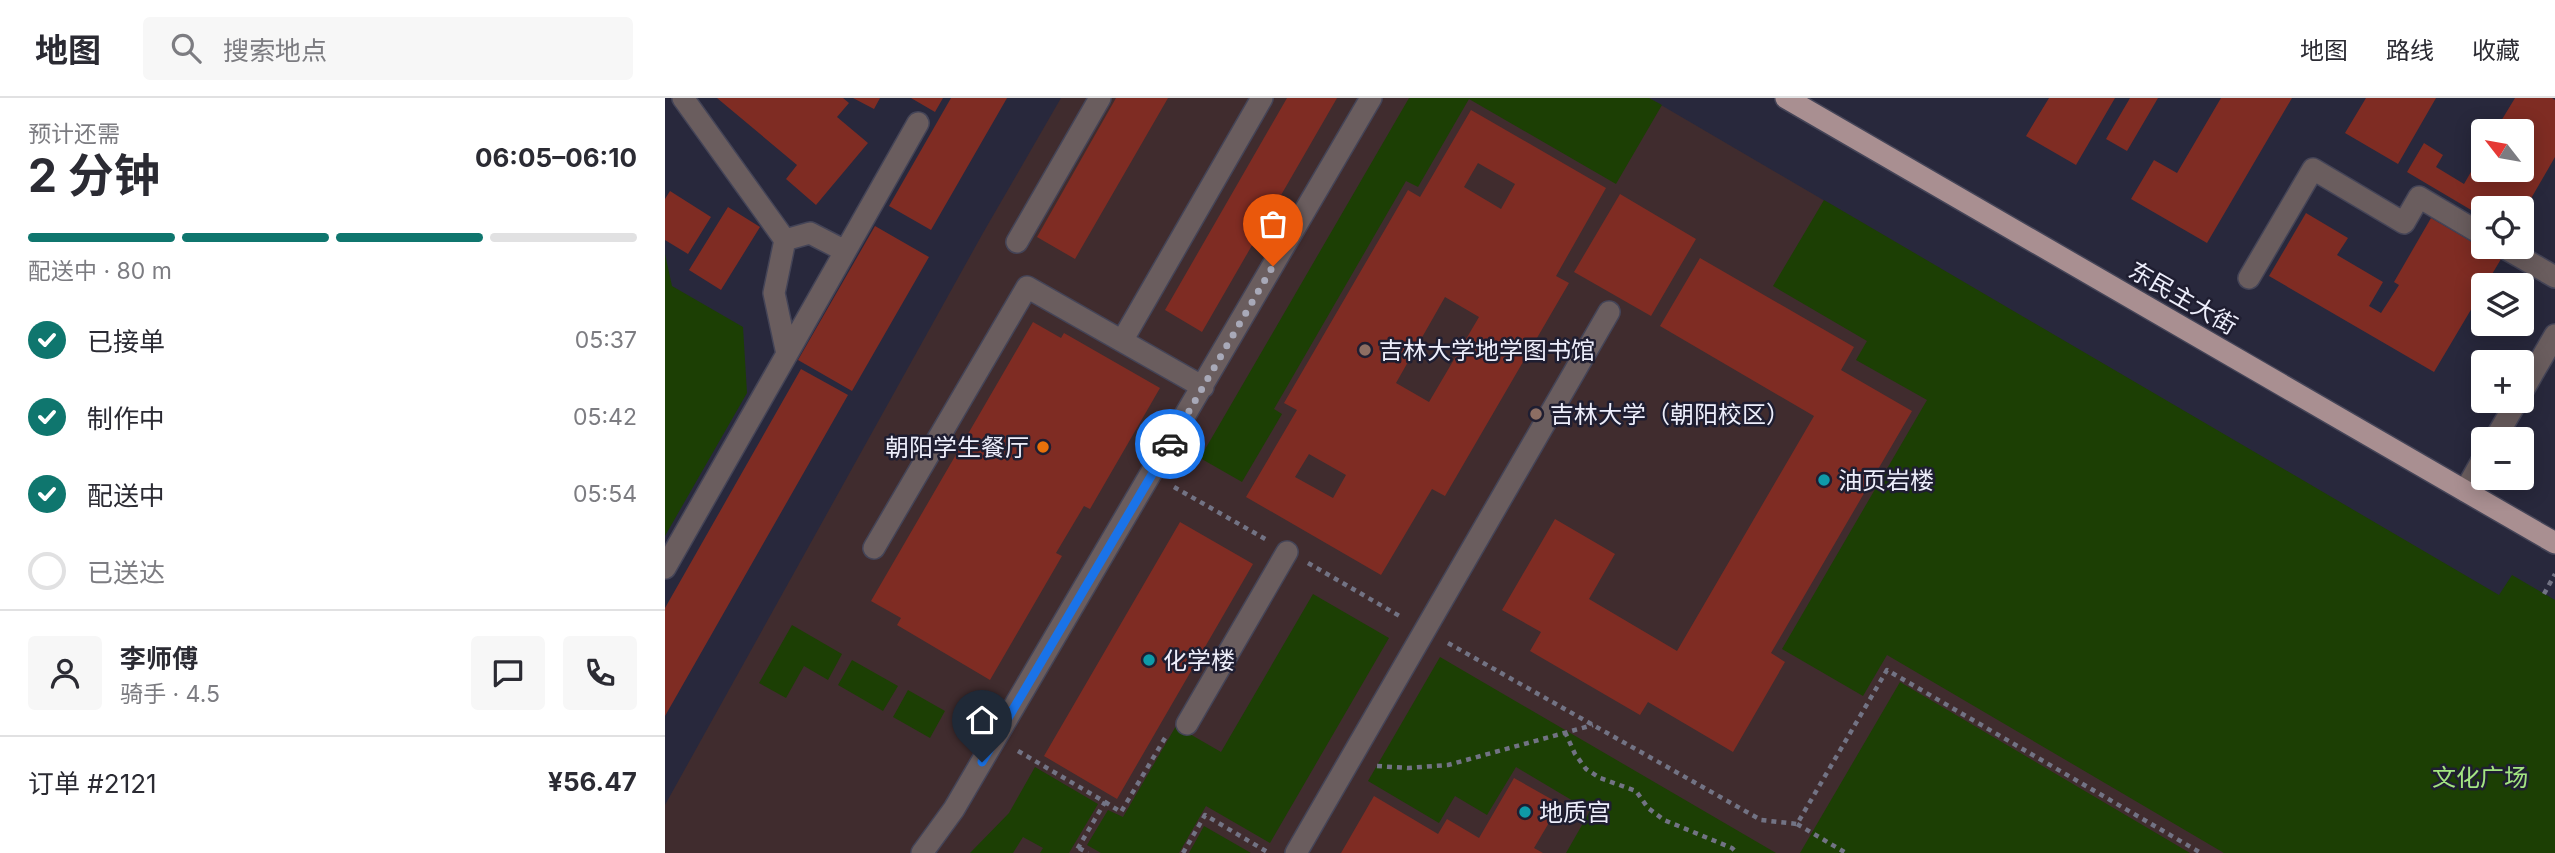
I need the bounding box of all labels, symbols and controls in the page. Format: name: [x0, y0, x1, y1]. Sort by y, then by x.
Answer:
search box: [143, 17, 633, 80]
icon: search: [167, 29, 205, 67]
text: 地图: [35, 30, 101, 70]
text: 搜索地点: [223, 35, 327, 66]
text: 地图: [2300, 36, 2348, 65]
text: 路线: [2386, 36, 2434, 65]
text: 收藏: [2472, 36, 2520, 65]
north arrow: [2471, 119, 2534, 182]
map controls: [2471, 119, 2534, 490]
text: 预计还需: [28, 120, 120, 148]
text: 06:05–06:10: [475, 142, 637, 173]
text: 2 分钟: [28, 147, 160, 203]
pin: [1243, 194, 1303, 266]
button: locate: [2471, 196, 2534, 259]
icon: bag: [1254, 205, 1292, 243]
street label: 东民主大街: [2124, 255, 2242, 341]
text: 配送中 · 80 m: [28, 257, 172, 285]
button: layers: [2471, 273, 2534, 336]
icon: check: [28, 321, 66, 359]
text: 已接单: [87, 326, 165, 357]
text: 05:37: [575, 326, 637, 354]
place label: 吉林大学地学图书馆: [1379, 336, 1595, 365]
marker: 吉林大学地学图书馆: [1357, 342, 1373, 358]
button: +: [2471, 350, 2534, 413]
icon: check: [28, 398, 66, 436]
place label: 吉林大学（朝阳校区）: [1550, 400, 1790, 429]
text: 制作中: [87, 403, 165, 434]
text: 05:42: [573, 403, 637, 431]
marker: 吉林大学（朝阳校区）: [1528, 406, 1544, 422]
courier: [1135, 409, 1205, 479]
icon: car: [1151, 425, 1189, 463]
button: −: [2471, 427, 2534, 490]
place label: 朝阳学生餐厅: [885, 433, 1029, 462]
marker: 朝阳学生餐厅: [1035, 439, 1051, 455]
place label: 油页岩楼: [1838, 466, 1934, 495]
marker: 油页岩楼: [1816, 472, 1832, 488]
icon: check: [28, 475, 66, 513]
text: 配送中: [87, 480, 165, 511]
text: 05:54: [573, 480, 637, 508]
text: 已送达: [87, 557, 165, 588]
button: person: [28, 636, 102, 710]
button: chat: [471, 636, 545, 710]
button: phone: [563, 636, 637, 710]
text: 李师傅: [120, 643, 198, 674]
place label: 化学楼: [1163, 646, 1235, 675]
marker: 化学楼: [1141, 652, 1157, 668]
text: 骑手 · 4.5: [120, 680, 220, 708]
pin: [952, 690, 1012, 762]
icon: home: [963, 701, 1001, 739]
park label: 文化广场: [2432, 763, 2528, 792]
text: ¥56.47: [548, 766, 637, 797]
text: 订单 #2121: [28, 768, 157, 799]
place label: 地质宫: [1539, 798, 1611, 827]
marker: 地质宫: [1517, 804, 1533, 820]

